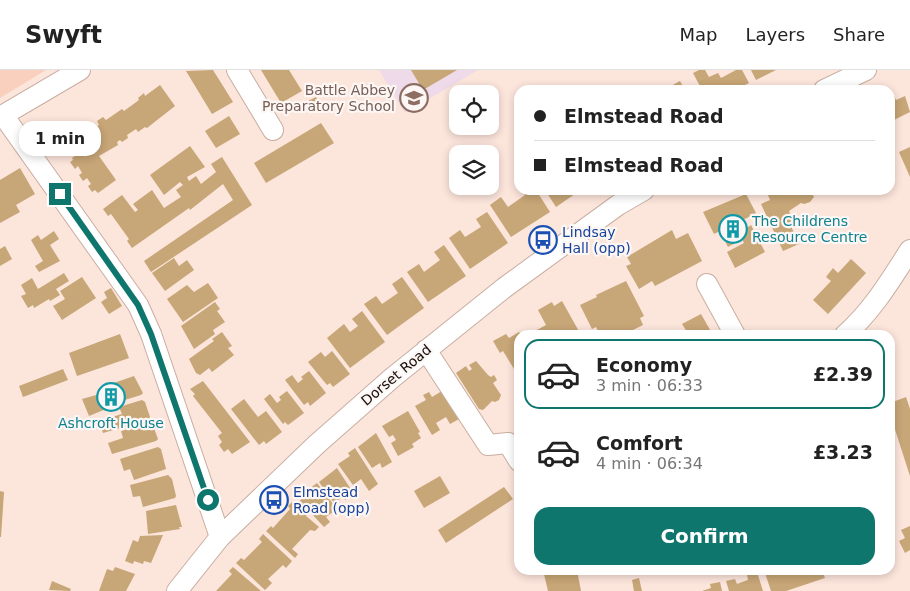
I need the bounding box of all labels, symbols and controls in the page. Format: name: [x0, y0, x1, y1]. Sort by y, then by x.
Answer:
text: Swyft: [25, 21, 102, 49]
text: Map: [679, 24, 717, 45]
text: Layers: [745, 24, 805, 45]
text: Share: [833, 24, 885, 45]
place label: Battle Abbey Preparatory School: [262, 82, 395, 114]
school or university icon: Battle Abbey Preparatory School: [399, 83, 429, 113]
map controls: [449, 85, 499, 195]
button: locate: [449, 85, 499, 135]
text: Elmstead Road: [564, 105, 724, 127]
callout: 1 min: [19, 122, 101, 156]
text: 1 min: [35, 129, 85, 148]
button: layers: [449, 145, 499, 195]
text: Elmstead Road: [564, 154, 724, 176]
route end: [49, 183, 71, 205]
place label: The Childrens Resource Centre: [751, 213, 867, 245]
building icon: The Childrens Resource Centre: [718, 214, 748, 244]
place label: Lindsay Hall (opp): [562, 224, 631, 256]
bus stop icon: Lindsay Hall (opp): [528, 225, 558, 255]
street label: Dorset Road: [358, 341, 434, 409]
icon: car: [536, 352, 581, 397]
text: Economy: [596, 354, 692, 376]
text: £2.39: [813, 363, 873, 385]
text: 3 min · 06:33: [596, 376, 703, 395]
building icon: Ashcroft House: [96, 382, 126, 412]
place label: Ashcroft House: [58, 415, 164, 431]
icon: car: [536, 430, 581, 475]
text: Comfort: [596, 432, 683, 454]
text: £3.23: [813, 441, 873, 463]
text: 4 min · 06:34: [596, 454, 703, 473]
place label: Elmstead Road (opp): [293, 484, 370, 516]
bus stop icon: Elmstead Road (opp): [259, 485, 289, 515]
route start: [197, 489, 219, 511]
button: Confirm: [534, 507, 875, 565]

